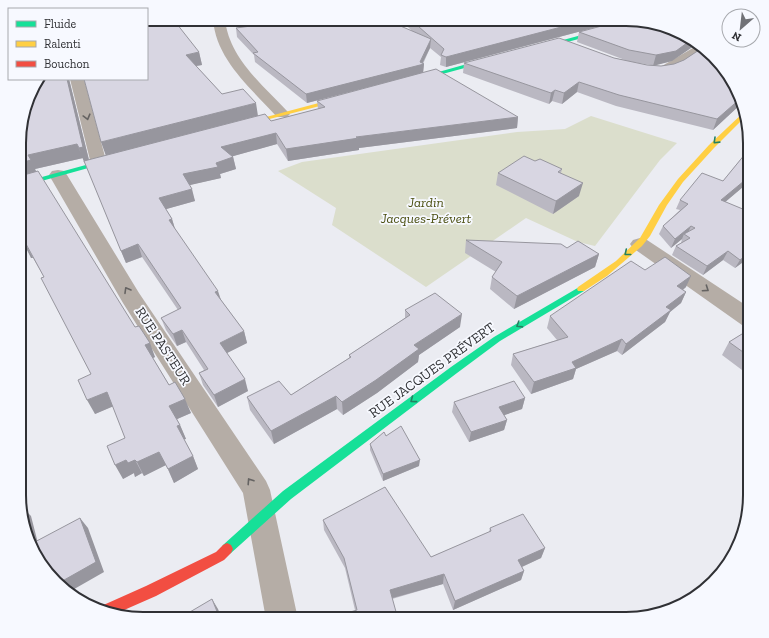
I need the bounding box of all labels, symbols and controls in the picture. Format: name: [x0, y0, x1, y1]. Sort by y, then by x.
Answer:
legend: [8, 8, 148, 80]
north arrow: [721, 8, 761, 48]
text: Fluide: [44, 17, 77, 31]
text: N: [729, 28, 743, 44]
text: Ralenti: [44, 37, 81, 51]
text: Bouchon: [44, 57, 90, 71]
one-way arrow: [82, 113, 91, 120]
one-way arrow: [713, 136, 721, 144]
park label: Jardin Jacques-Prévert: [380, 194, 472, 227]
one-way arrow: [625, 249, 632, 256]
one-way arrow: [702, 284, 709, 291]
one-way arrow: [124, 287, 131, 294]
street label: RUE PASTEUR: [132, 304, 195, 388]
street label: RUE JACQUES PRÉVERT: [366, 318, 499, 421]
one-way arrow: [516, 320, 523, 328]
one-way arrow: [411, 395, 418, 402]
one-way arrow: [248, 478, 255, 485]

